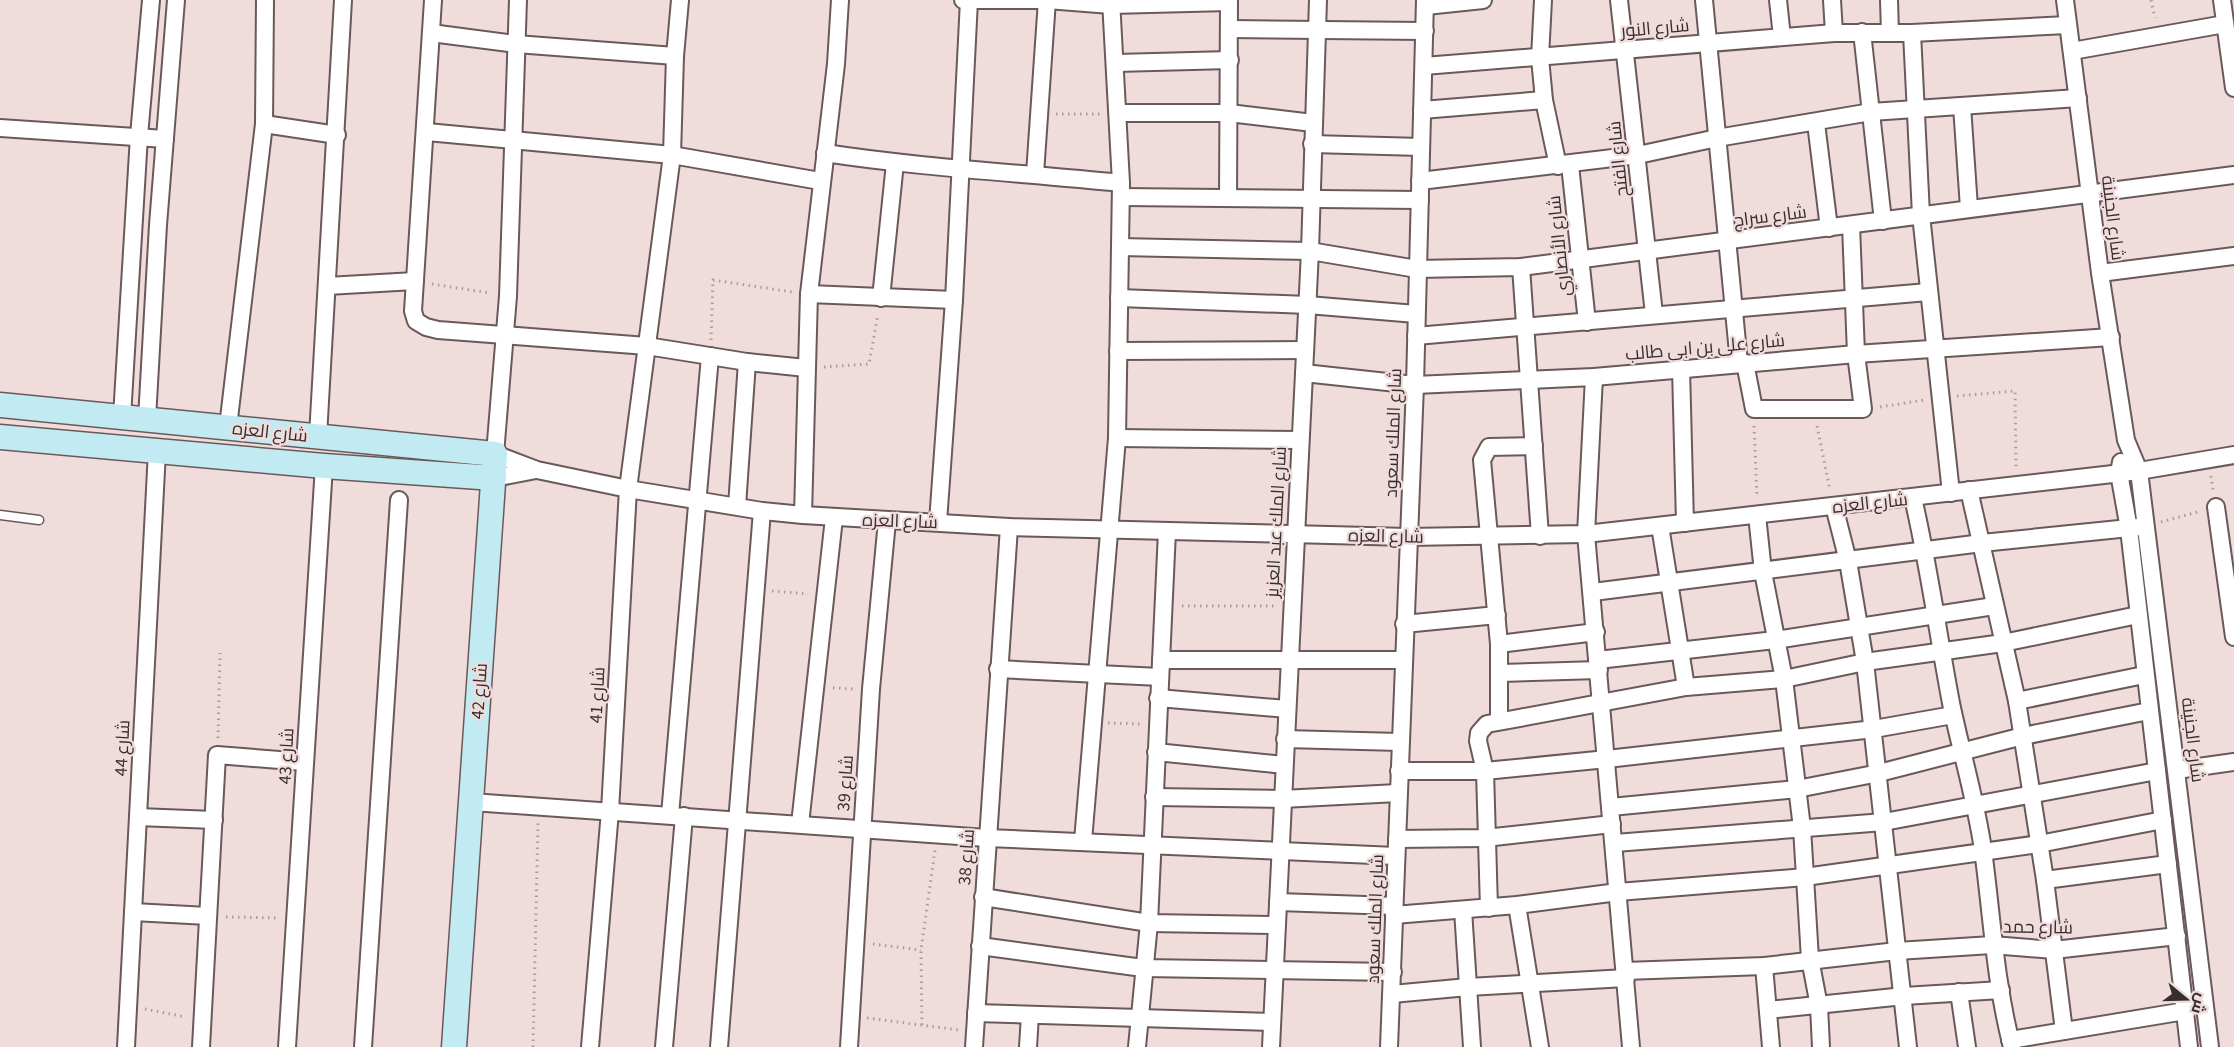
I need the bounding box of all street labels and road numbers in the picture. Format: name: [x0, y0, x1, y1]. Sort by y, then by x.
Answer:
street label: شارع النور: [1619, 13, 1690, 44]
street label: شارع الفتح: [1602, 120, 1635, 198]
street label: شارع الجنينة: [2095, 174, 2130, 262]
street label: شارع الأنصاري: [1542, 194, 1578, 298]
street label: شارع سراج: [1732, 200, 1808, 233]
street label: شارع على بن ابى طالب: [1624, 328, 1786, 367]
street label: شارع الملك سعود: [1379, 368, 1408, 498]
street label: شارع العزه: [231, 416, 309, 449]
street label: شارع الملك عبد العزيز: [1260, 446, 1293, 599]
street label: شارع العزه: [1831, 487, 1909, 520]
street label: شارع العزه: [862, 508, 938, 535]
street label: شارع العزه: [1348, 523, 1424, 550]
street label: شارع 42: [465, 662, 494, 720]
street label: شارع 41: [584, 666, 611, 724]
street label: شارع الجنينة: [2175, 696, 2210, 784]
street label: شارع 44: [109, 719, 136, 777]
street label: شارع 43: [273, 727, 300, 785]
street label: شارع 39: [831, 754, 860, 812]
street label: شارع 38: [952, 828, 981, 886]
street label: شارع الملك سعود: [1361, 854, 1390, 984]
street label: شارع حمد: [2003, 914, 2073, 941]

